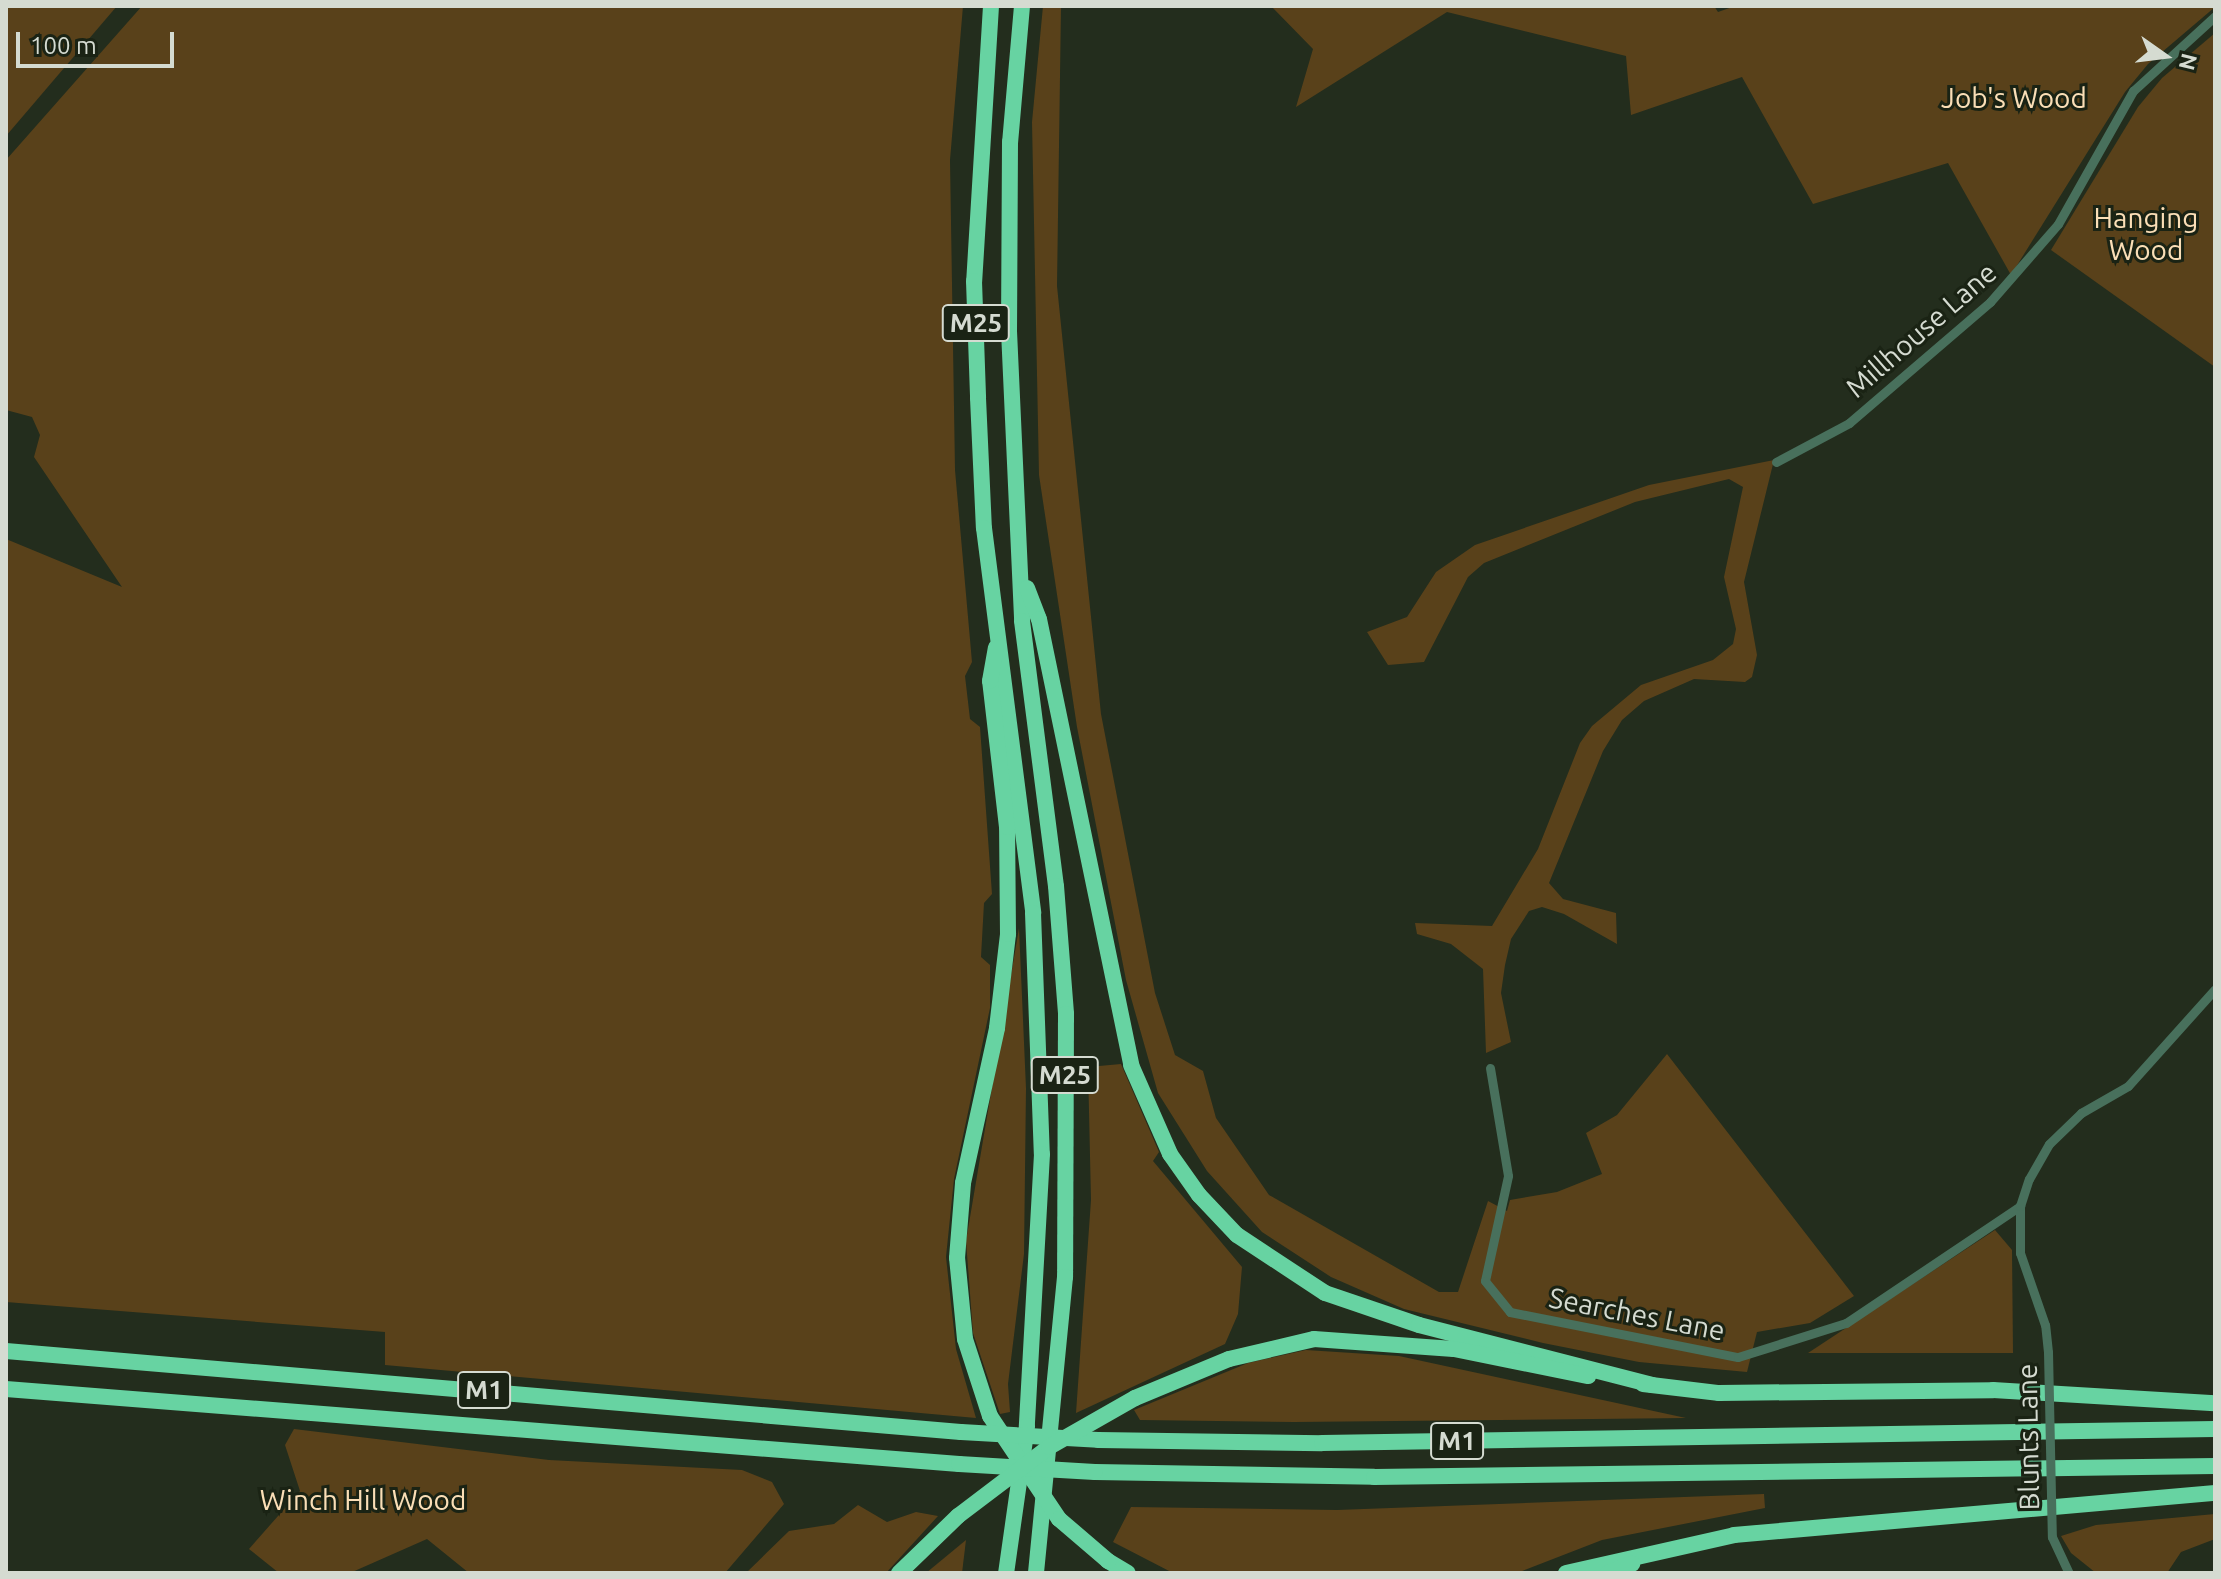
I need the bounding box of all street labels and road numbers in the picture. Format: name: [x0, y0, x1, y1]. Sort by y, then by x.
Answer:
street label: Millhouse Lane: [1839, 256, 2003, 404]
road number: M25: [940, 301, 1012, 345]
road number: M25: [1029, 1053, 1101, 1097]
street label: Searches Lane: [1546, 1281, 1728, 1347]
street label: Blunts Lane: [2010, 1363, 2046, 1511]
road number: M1: [456, 1368, 512, 1412]
road number: M1: [1429, 1419, 1485, 1463]

